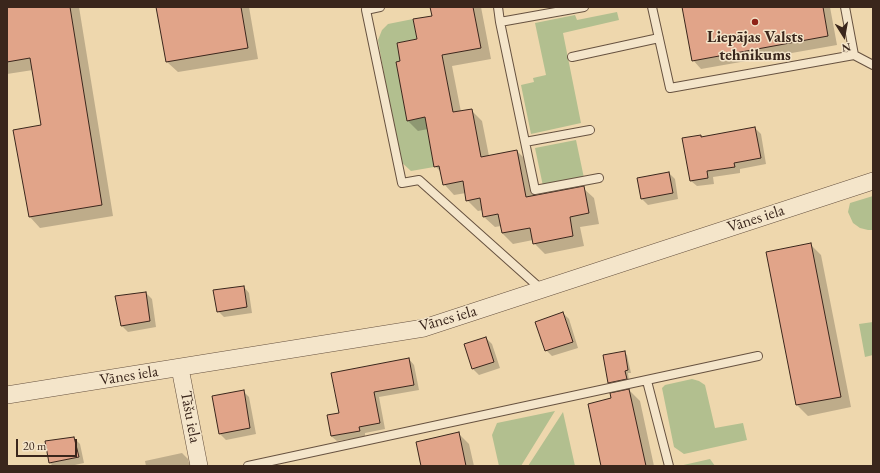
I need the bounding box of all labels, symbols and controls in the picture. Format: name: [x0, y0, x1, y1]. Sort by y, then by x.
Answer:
north arrow: [824, 16, 864, 56]
marker: Liepājas Valsts tehnikums: [750, 17, 760, 27]
place label: Liepājas Valsts tehnikums: [707, 28, 803, 66]
text: N: [841, 40, 852, 56]
street label: Vānes iela: [725, 201, 787, 237]
street label: Vānes iela: [417, 302, 479, 336]
street label: Vānes iela: [98, 362, 160, 390]
street label: Tāšu iela: [176, 389, 204, 445]
scale bar: [18, 431, 79, 457]
text: 20 m: [23, 438, 46, 454]

